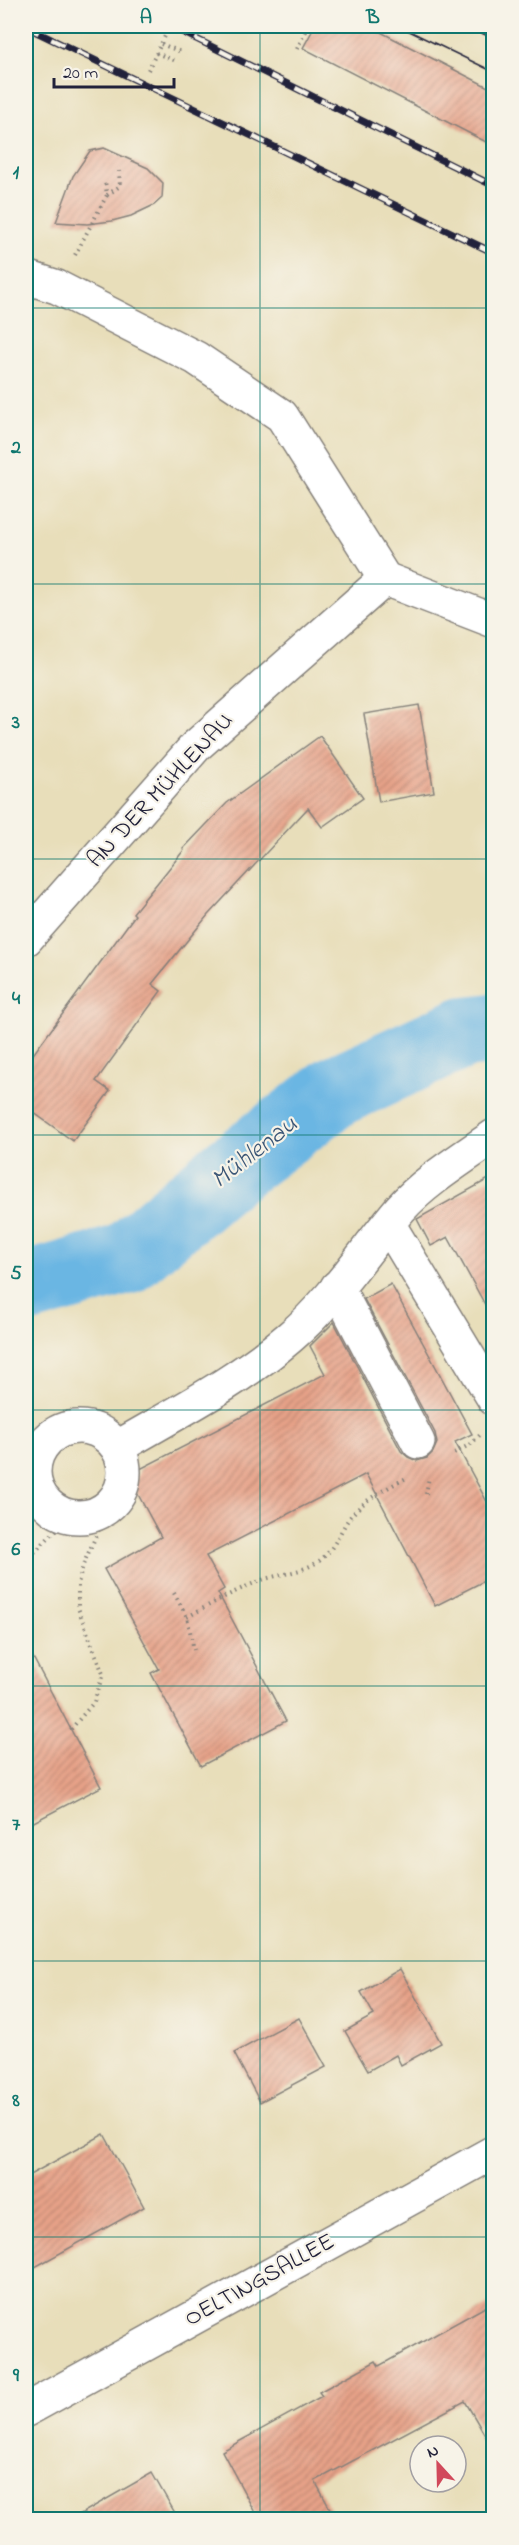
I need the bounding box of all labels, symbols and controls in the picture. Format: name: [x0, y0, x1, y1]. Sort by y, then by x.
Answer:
text: A: [140, 4, 152, 33]
text: B: [365, 4, 380, 33]
scale bar: [54, 51, 174, 89]
text: 20 m: [63, 61, 98, 87]
text: 1: [13, 159, 20, 188]
text: 2: [10, 434, 21, 463]
street label: AN DER MÜHLENAU: [79, 705, 243, 877]
text: 3: [11, 709, 20, 738]
text: 4: [12, 985, 21, 1014]
water label: Mühlenau: [204, 1107, 306, 1199]
text: 5: [10, 1260, 22, 1289]
text: 6: [12, 1536, 21, 1565]
text: 7: [12, 1811, 21, 1840]
text: 8: [11, 2087, 20, 2116]
street label: OELTINGSALLEE: [179, 2225, 341, 2337]
text: 9: [12, 2362, 20, 2391]
north arrow: [408, 2434, 468, 2494]
text: N: [424, 2439, 443, 2465]

